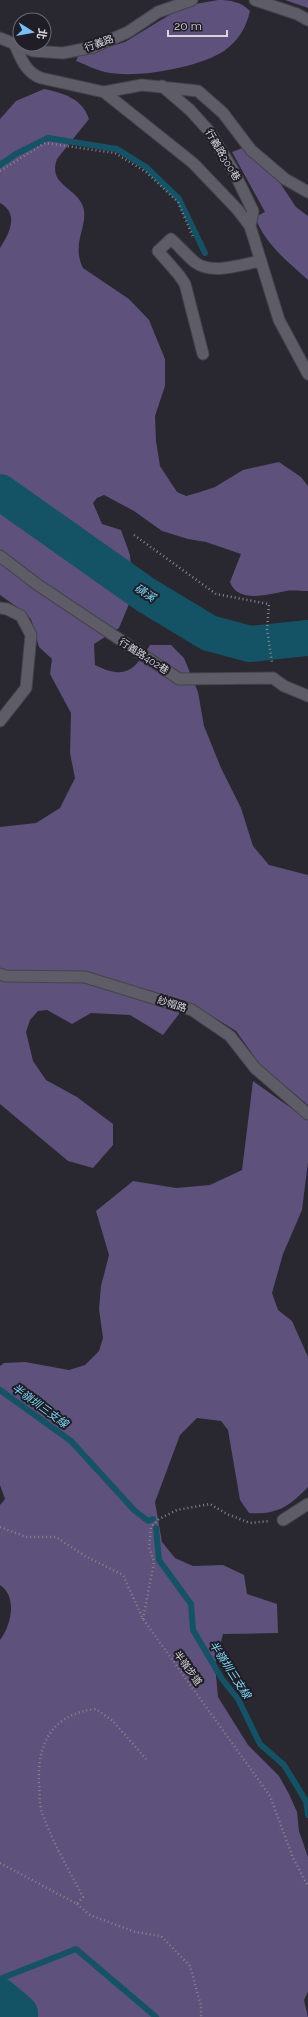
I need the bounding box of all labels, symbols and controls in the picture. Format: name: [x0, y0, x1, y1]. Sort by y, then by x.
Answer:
north arrow: [12, 12, 52, 52]
scale bar: [168, 12, 227, 38]
text: 20 m: [174, 19, 202, 33]
text: 北: [34, 27, 49, 40]
street label: 行義路: [83, 33, 115, 53]
street label: 行義路300巷: [203, 127, 243, 183]
water label: 磺溪: [132, 582, 159, 606]
street label: 行義路402巷: [117, 636, 171, 676]
street label: 紗帽路: [156, 994, 188, 1014]
water label: 半嶺圳三支線: [9, 1381, 72, 1432]
water label: 半嶺圳三支線: [207, 1639, 255, 1703]
street label: 半嶺步道: [172, 1649, 204, 1687]

